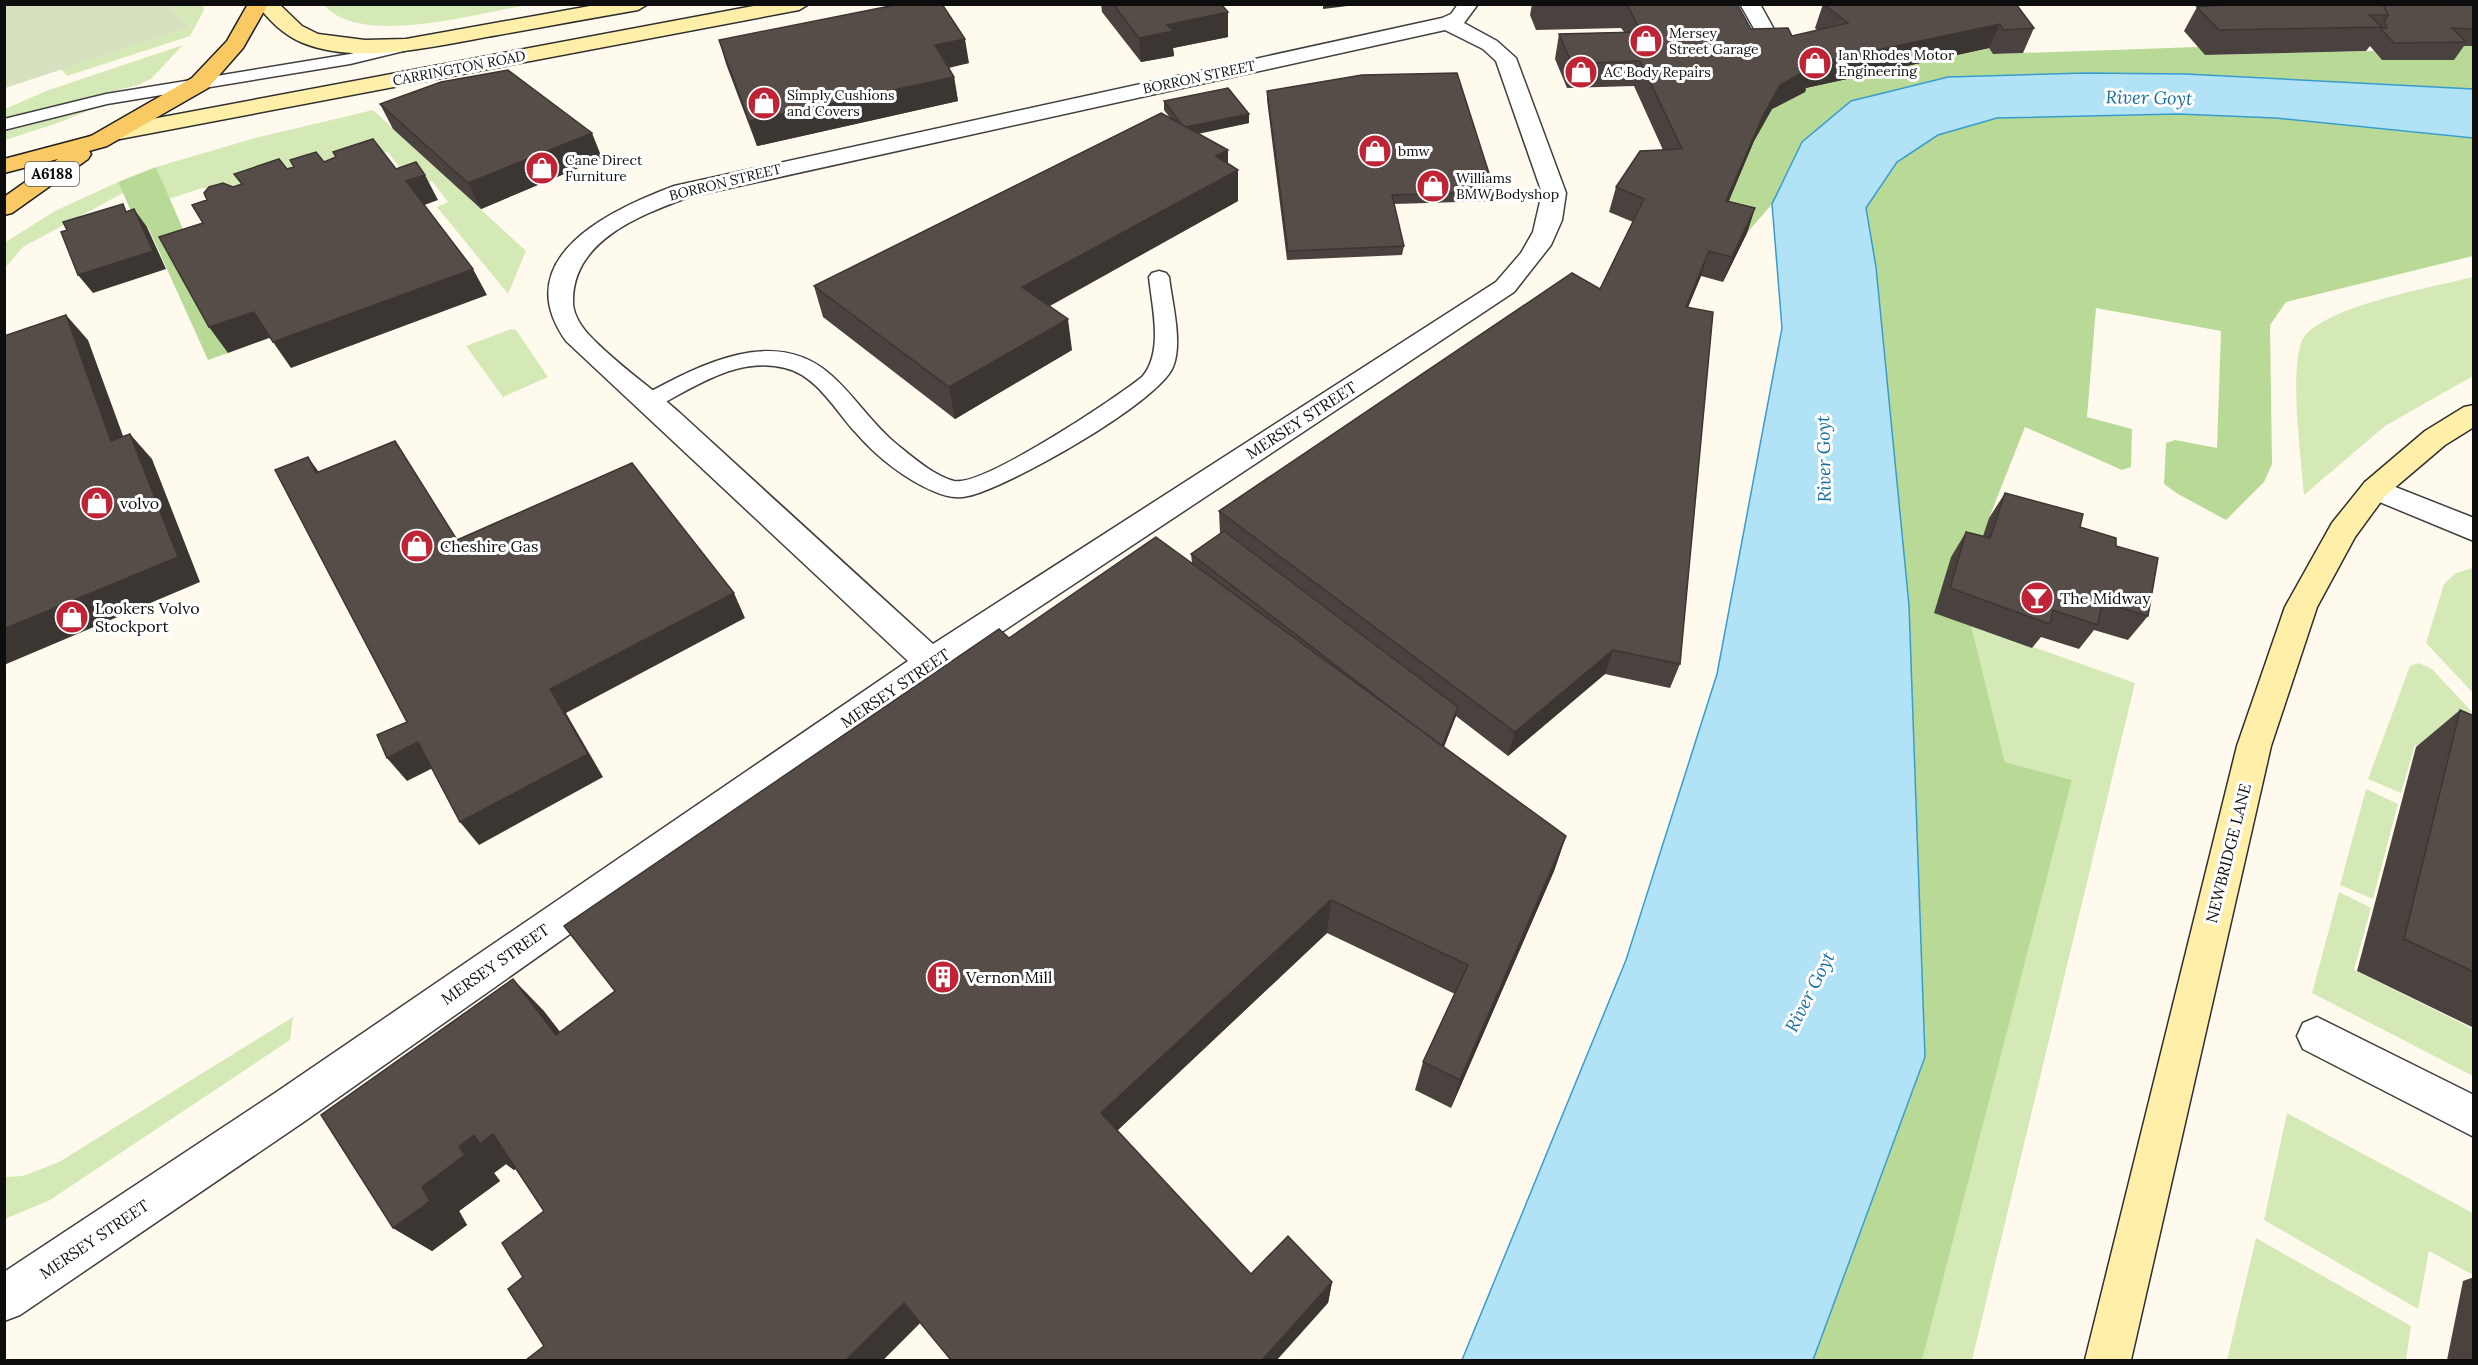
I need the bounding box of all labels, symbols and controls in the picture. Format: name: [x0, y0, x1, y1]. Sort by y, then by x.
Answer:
shop icon: Mersey Street Garage: [1628, 23, 1664, 59]
place label: Mersey Street Garage: [1669, 24, 1759, 58]
shop icon: Ian Rhodes Motor Engineering: [1797, 45, 1833, 81]
street label: CARRINGTON ROAD: [391, 46, 527, 90]
place label: Ian Rhodes Motor Engineering: [1838, 46, 1954, 80]
shop icon: AC Body Repairs: [1563, 54, 1599, 90]
street label: BORRON STREET: [1141, 56, 1257, 98]
place label: AC Body Repairs: [1603, 63, 1711, 81]
shop icon: Simply Cushions and Covers: [746, 85, 782, 121]
water label: River Goyt: [2105, 85, 2193, 110]
place label: Simply Cushions and Covers: [787, 86, 895, 120]
shop icon: bmw: [1357, 133, 1393, 169]
place label: bmw: [1398, 142, 1431, 160]
shop icon: Cane Direct Furniture: [524, 150, 560, 186]
place label: Cane Direct Furniture: [565, 151, 643, 185]
street label: BORRON STREET: [667, 159, 783, 205]
road number: A6188: [25, 162, 79, 186]
shop icon: Williams BMW Bodyshop: [1415, 168, 1451, 204]
place label: Williams BMW Bodyshop: [1456, 169, 1559, 203]
street label: MERSEY STREET: [1242, 377, 1360, 463]
water label: River Goyt: [1811, 415, 1836, 503]
shop icon: volvo: [79, 485, 115, 521]
place label: volvo: [120, 493, 159, 513]
shop icon: Cheshire Gas: [399, 528, 435, 564]
place label: Cheshire Gas: [440, 536, 538, 556]
bar icon: The Midway: [2019, 580, 2055, 616]
place label: The Midway: [2060, 588, 2151, 608]
place label: Lookers Volvo Stockport: [95, 598, 200, 636]
shop icon: Lookers Volvo Stockport: [54, 599, 90, 635]
street label: MERSEY STREET: [837, 644, 953, 732]
street label: NEWBRIDGE LANE: [2201, 781, 2255, 925]
street label: MERSEY STREET: [437, 919, 553, 1009]
water label: River Goyt: [1780, 947, 1840, 1036]
building icon: Vernon Mill: [925, 959, 961, 995]
place label: Vernon Mill: [965, 967, 1052, 987]
street label: MERSEY STREET: [36, 1195, 152, 1283]

